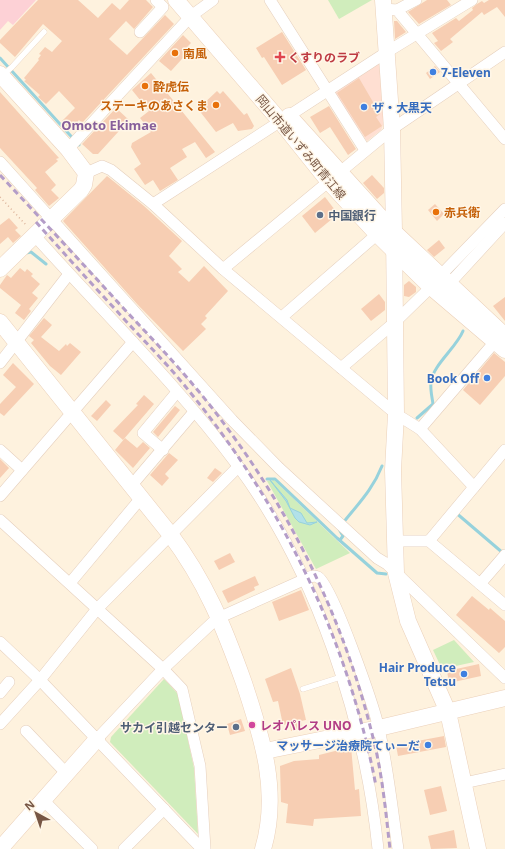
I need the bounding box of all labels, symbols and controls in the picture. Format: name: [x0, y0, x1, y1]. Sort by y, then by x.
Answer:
place label: 南風: [183, 45, 207, 62]
marker: 南風: [170, 48, 180, 58]
place label: くすりのラブ: [288, 49, 360, 66]
marker: くすりのラブ: [275, 52, 285, 62]
place label: 7-Eleven: [441, 64, 491, 81]
marker: 7-Eleven: [428, 67, 438, 77]
place label: 酔虎伝: [153, 78, 189, 95]
marker: 酔虎伝: [140, 81, 150, 91]
street label: 岡山市道いずみ町青江線: [252, 91, 350, 203]
place label: ステーキのあさくま: [100, 97, 208, 114]
place label: ザ・大黒天: [372, 99, 432, 116]
marker: ステーキのあさくま: [211, 100, 221, 110]
marker: ザ・大黒天: [359, 102, 369, 112]
district label: Omoto Ekimae: [61, 116, 157, 134]
place label: 赤兵衛: [444, 204, 480, 221]
place label: 中国銀行: [328, 207, 376, 224]
marker: 赤兵衛: [431, 207, 441, 217]
marker: 中国銀行: [315, 210, 325, 220]
place label: Book Off: [427, 370, 480, 387]
marker: Book Off: [482, 373, 492, 383]
place label: Hair Produce Tetsu: [379, 659, 456, 690]
marker: Hair Produce Tetsu: [459, 669, 469, 679]
place label: レオパレス UNO: [260, 717, 351, 734]
place label: サカイ引越センター: [120, 719, 228, 736]
marker: レオパレス UNO: [247, 720, 257, 730]
marker: サカイ引越センター: [231, 722, 241, 732]
place label: マッサージ治療院てぃーだ: [276, 737, 420, 754]
marker: マッサージ治療院てぃーだ: [423, 740, 433, 750]
north arrow: [16, 793, 56, 833]
text: N: [21, 796, 38, 814]

